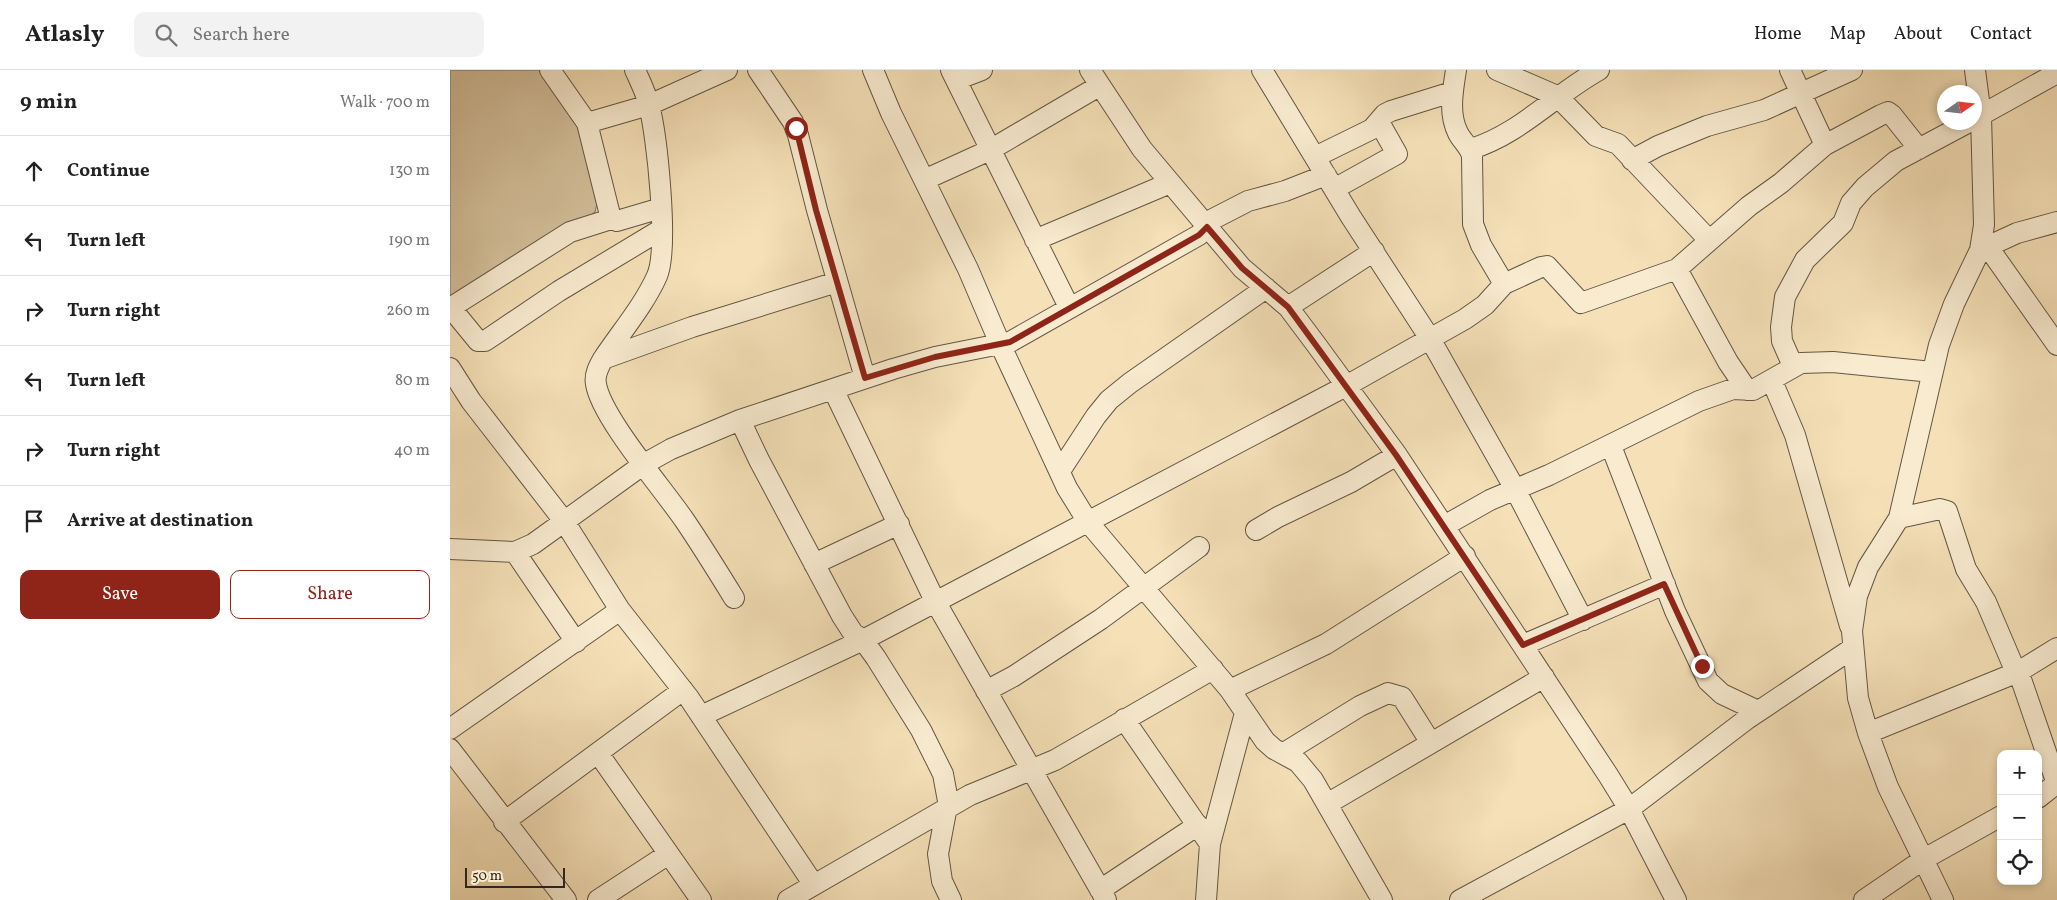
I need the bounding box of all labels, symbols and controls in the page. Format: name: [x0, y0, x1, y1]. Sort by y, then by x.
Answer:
search box: [134, 12, 484, 57]
text: Atlasly: [25, 18, 104, 52]
icon: search: [152, 21, 180, 49]
text: Search here: [192, 22, 290, 48]
text: Home: [1754, 22, 1802, 47]
text: Map: [1830, 22, 1866, 47]
text: About: [1894, 22, 1942, 47]
text: Contact: [1970, 22, 2032, 47]
north arrow: [1937, 85, 1982, 130]
text: 9 min: [20, 88, 77, 117]
text: Walk · 700 m: [340, 92, 430, 114]
route start: [785, 117, 808, 140]
icon: ahead: [20, 157, 48, 185]
text: Continue: [67, 158, 150, 184]
text: 130 m: [389, 160, 430, 182]
icon: left: [20, 227, 48, 255]
text: Turn left: [67, 228, 146, 254]
text: 190 m: [388, 230, 430, 252]
icon: right: [20, 297, 48, 325]
text: Turn right: [67, 298, 160, 324]
text: 260 m: [386, 300, 430, 322]
icon: left: [20, 367, 48, 395]
text: Turn left: [67, 368, 146, 394]
text: 80 m: [395, 370, 430, 392]
icon: right: [20, 437, 48, 465]
text: Turn right: [67, 438, 160, 464]
text: 40 m: [394, 440, 430, 462]
icon: arrive: [20, 507, 48, 535]
text: Arrive at destination: [67, 508, 253, 534]
button: Save: [20, 570, 220, 619]
button: Share: [230, 570, 430, 619]
route end: [1691, 655, 1714, 678]
map controls: [1997, 750, 2042, 885]
button: +: [1997, 750, 2042, 795]
button: −: [1997, 795, 2042, 840]
button: locate: [1997, 840, 2042, 885]
scale bar: [465, 865, 565, 888]
text: 50 m: [472, 867, 502, 886]

